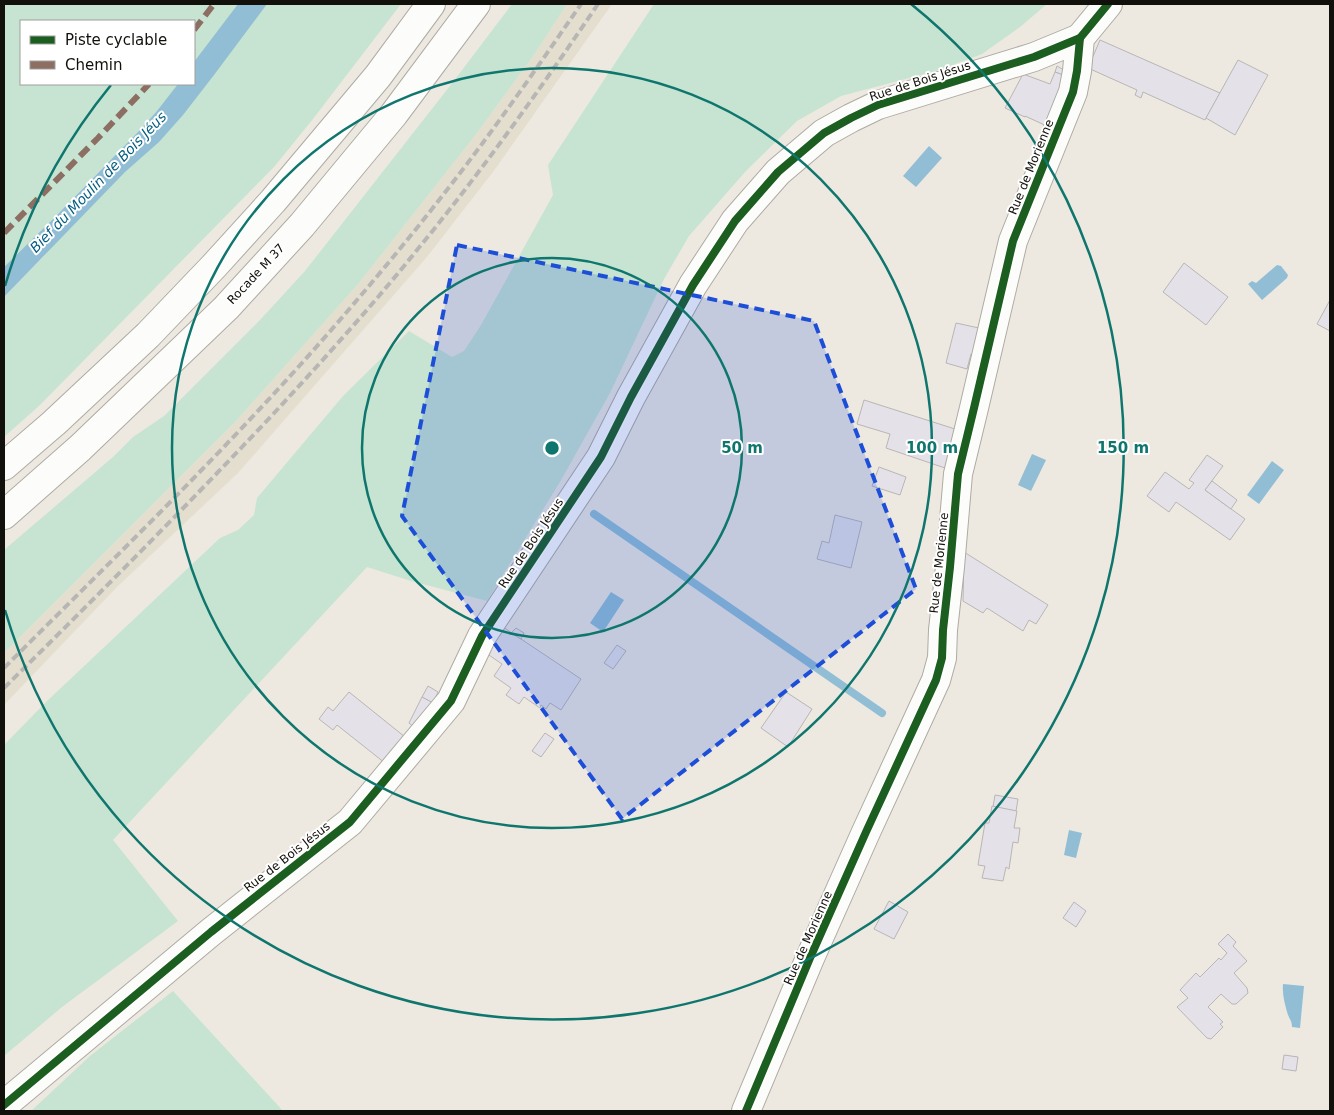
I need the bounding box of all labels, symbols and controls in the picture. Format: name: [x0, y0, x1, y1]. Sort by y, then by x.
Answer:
legend: [20, 20, 195, 85]
text: Piste cyclable: [65, 31, 167, 49]
text: Chemin: [65, 56, 123, 74]
street label: Rue de Bois Jésus: [868, 58, 972, 104]
water label: Bief du Moulin de Bois Jéus: [27, 108, 169, 256]
street label: Rue de Morienne: [1006, 117, 1056, 217]
street label: Rocade M 37: [225, 241, 287, 307]
centre of rings: [543, 439, 561, 457]
text: 50 m: [721, 439, 763, 457]
text: 100 m: [906, 439, 958, 457]
text: 150 m: [1097, 439, 1149, 457]
street label: Rue de Bois Jésus: [496, 495, 566, 591]
street label: Rue de Morienne: [927, 512, 951, 614]
street label: Rue de Bois Jésus: [241, 819, 333, 895]
street label: Rue de Morienne: [781, 889, 835, 987]

